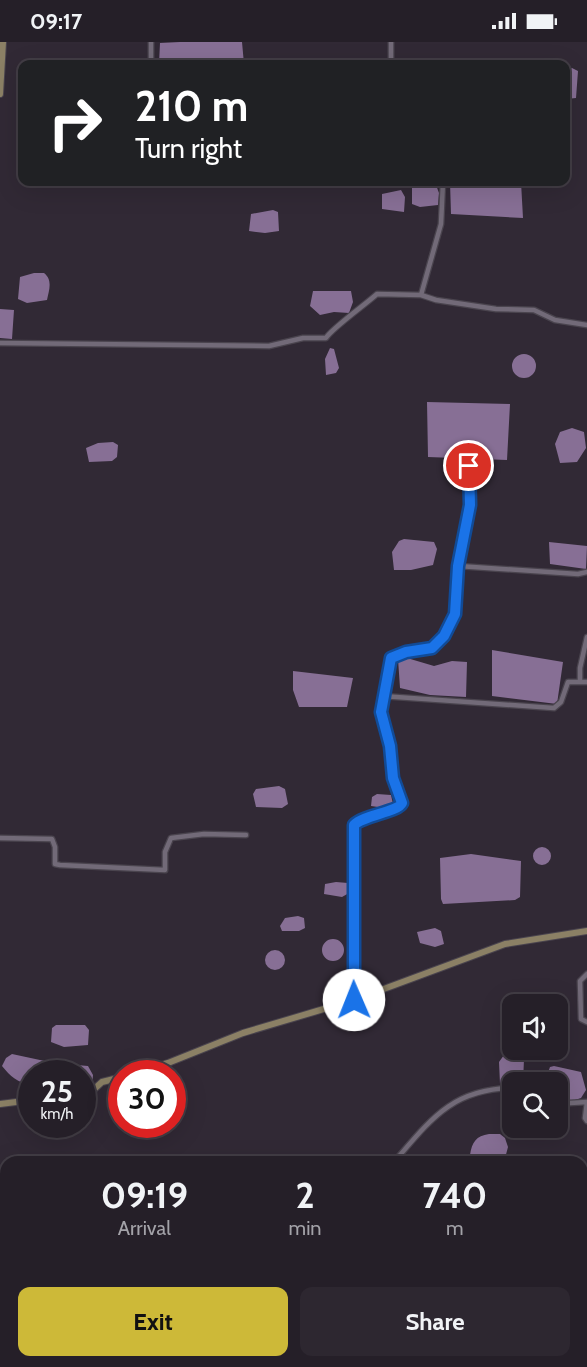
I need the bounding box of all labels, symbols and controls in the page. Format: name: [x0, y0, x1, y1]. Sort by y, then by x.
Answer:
text: 09:17: [30, 8, 82, 35]
text: 210 m: [135, 80, 248, 132]
icon: right: [36, 84, 114, 162]
text: Turn right: [135, 132, 242, 165]
pin: [443, 440, 494, 491]
icon: arrive: [452, 449, 485, 482]
position arrow: [322, 968, 386, 1032]
map controls: [502, 994, 568, 1138]
button: sound: [502, 994, 568, 1060]
speed limit sign: 30: [108, 1060, 186, 1138]
button: search: [502, 1072, 568, 1138]
text: 25: [41, 1073, 73, 1110]
text: km/h: [41, 1105, 73, 1123]
text: 09:19: [101, 1173, 188, 1217]
text: 2: [296, 1173, 315, 1217]
text: 740: [422, 1173, 487, 1217]
text: Arrival: [118, 1216, 171, 1240]
text: min: [289, 1216, 322, 1240]
text: m: [446, 1216, 464, 1240]
button: Exit: [18, 1287, 288, 1356]
button: Share: [300, 1287, 570, 1356]

